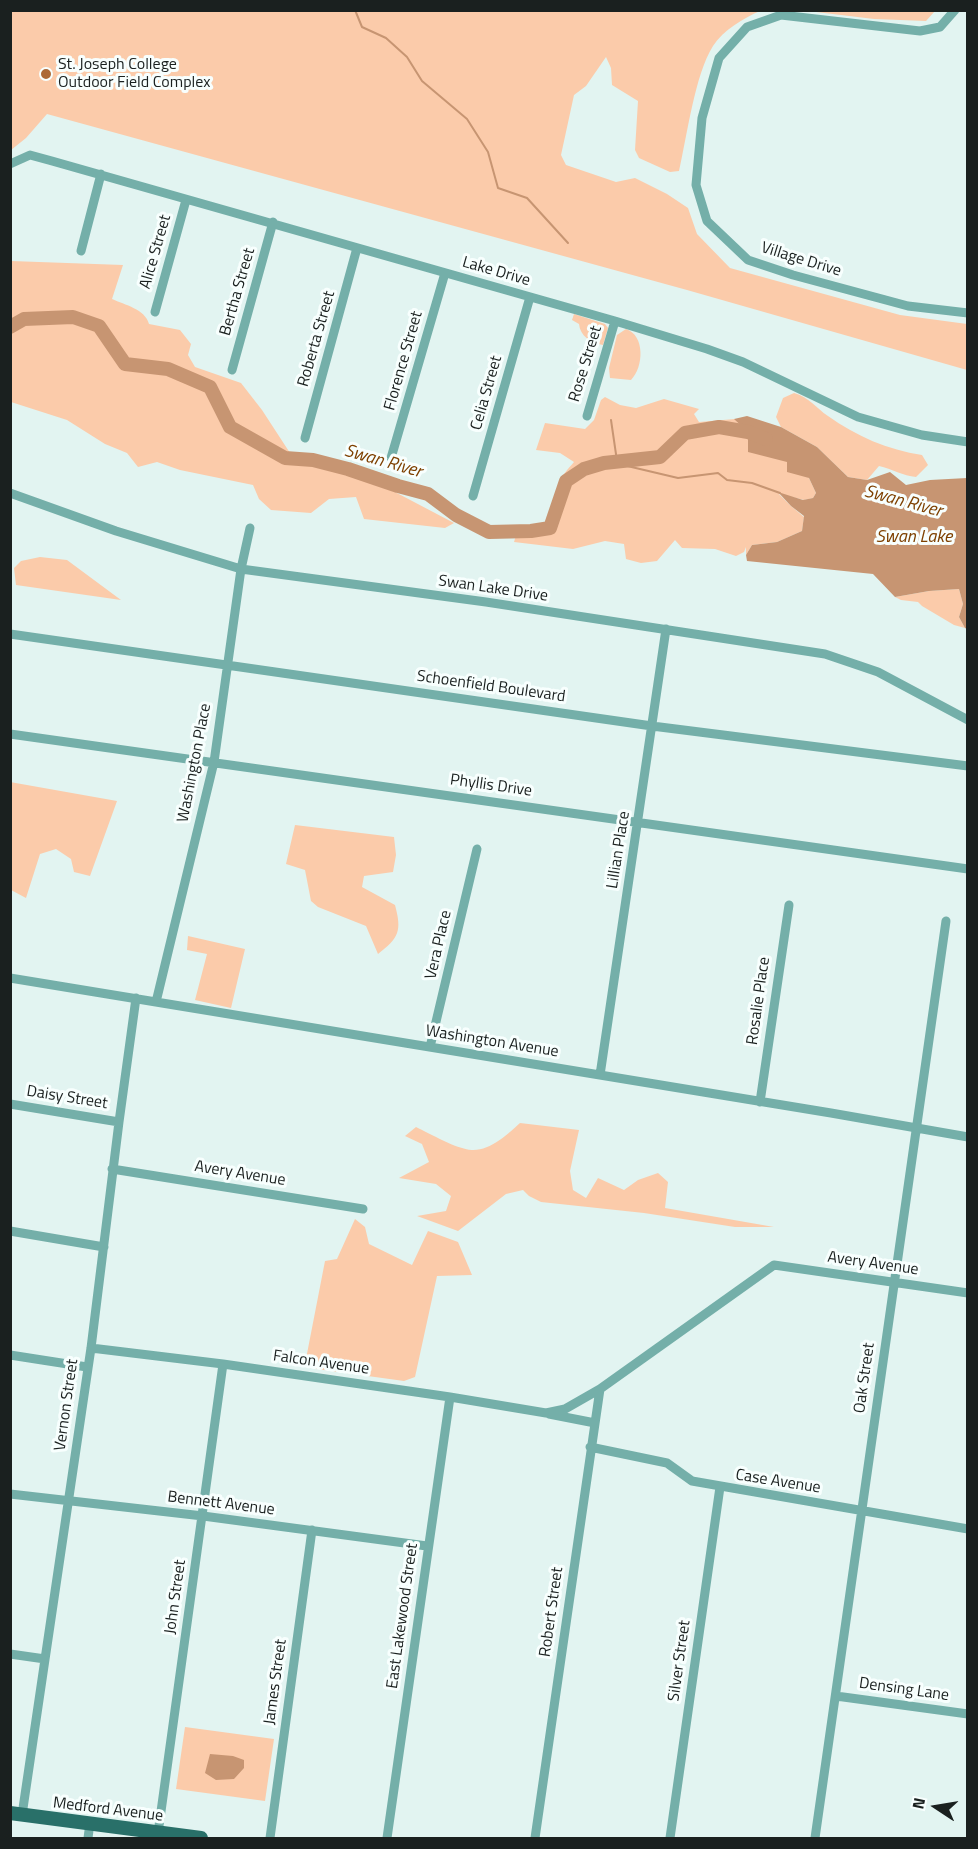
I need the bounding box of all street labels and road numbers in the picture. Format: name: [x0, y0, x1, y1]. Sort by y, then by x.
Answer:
street label: Alice Street: [136, 213, 176, 291]
street label: Village Drive: [758, 239, 844, 281]
street label: Bertha Street: [216, 246, 260, 338]
street label: Lake Drive: [460, 253, 532, 291]
street label: Roberta Street: [294, 289, 340, 389]
street label: Florence Street: [381, 309, 427, 413]
street label: Rose Street: [565, 324, 607, 404]
street label: Celia Street: [467, 354, 507, 432]
street label: Swan Lake Drive: [437, 572, 549, 606]
street label: Schoenfield Boulevard: [416, 667, 566, 707]
street label: Washington Place: [174, 702, 216, 824]
street label: Phyllis Drive: [449, 771, 533, 801]
street label: Lillian Place: [603, 810, 635, 890]
street label: Vera Place: [422, 909, 456, 981]
street label: Rosalie Place: [743, 956, 775, 1046]
street label: Washington Avenue: [424, 1022, 560, 1062]
street label: Daisy Street: [25, 1082, 109, 1114]
street label: Avery Avenue: [193, 1157, 287, 1191]
street label: Avery Avenue: [826, 1248, 920, 1280]
street label: Oak Street: [851, 1342, 879, 1414]
street label: Falcon Avenue: [272, 1347, 370, 1379]
street label: Vernon Street: [51, 1358, 83, 1452]
street label: Case Avenue: [734, 1466, 822, 1498]
street label: Bennett Avenue: [166, 1488, 276, 1520]
street label: East Lakewood Street: [383, 1542, 423, 1690]
street label: John Street: [161, 1559, 191, 1635]
street label: Robert Street: [536, 1566, 568, 1658]
street label: Silver Street: [665, 1619, 695, 1703]
street label: James Street: [260, 1638, 292, 1726]
street label: Densing Lane: [858, 1674, 950, 1706]
street label: Medford Avenue: [52, 1794, 164, 1826]

